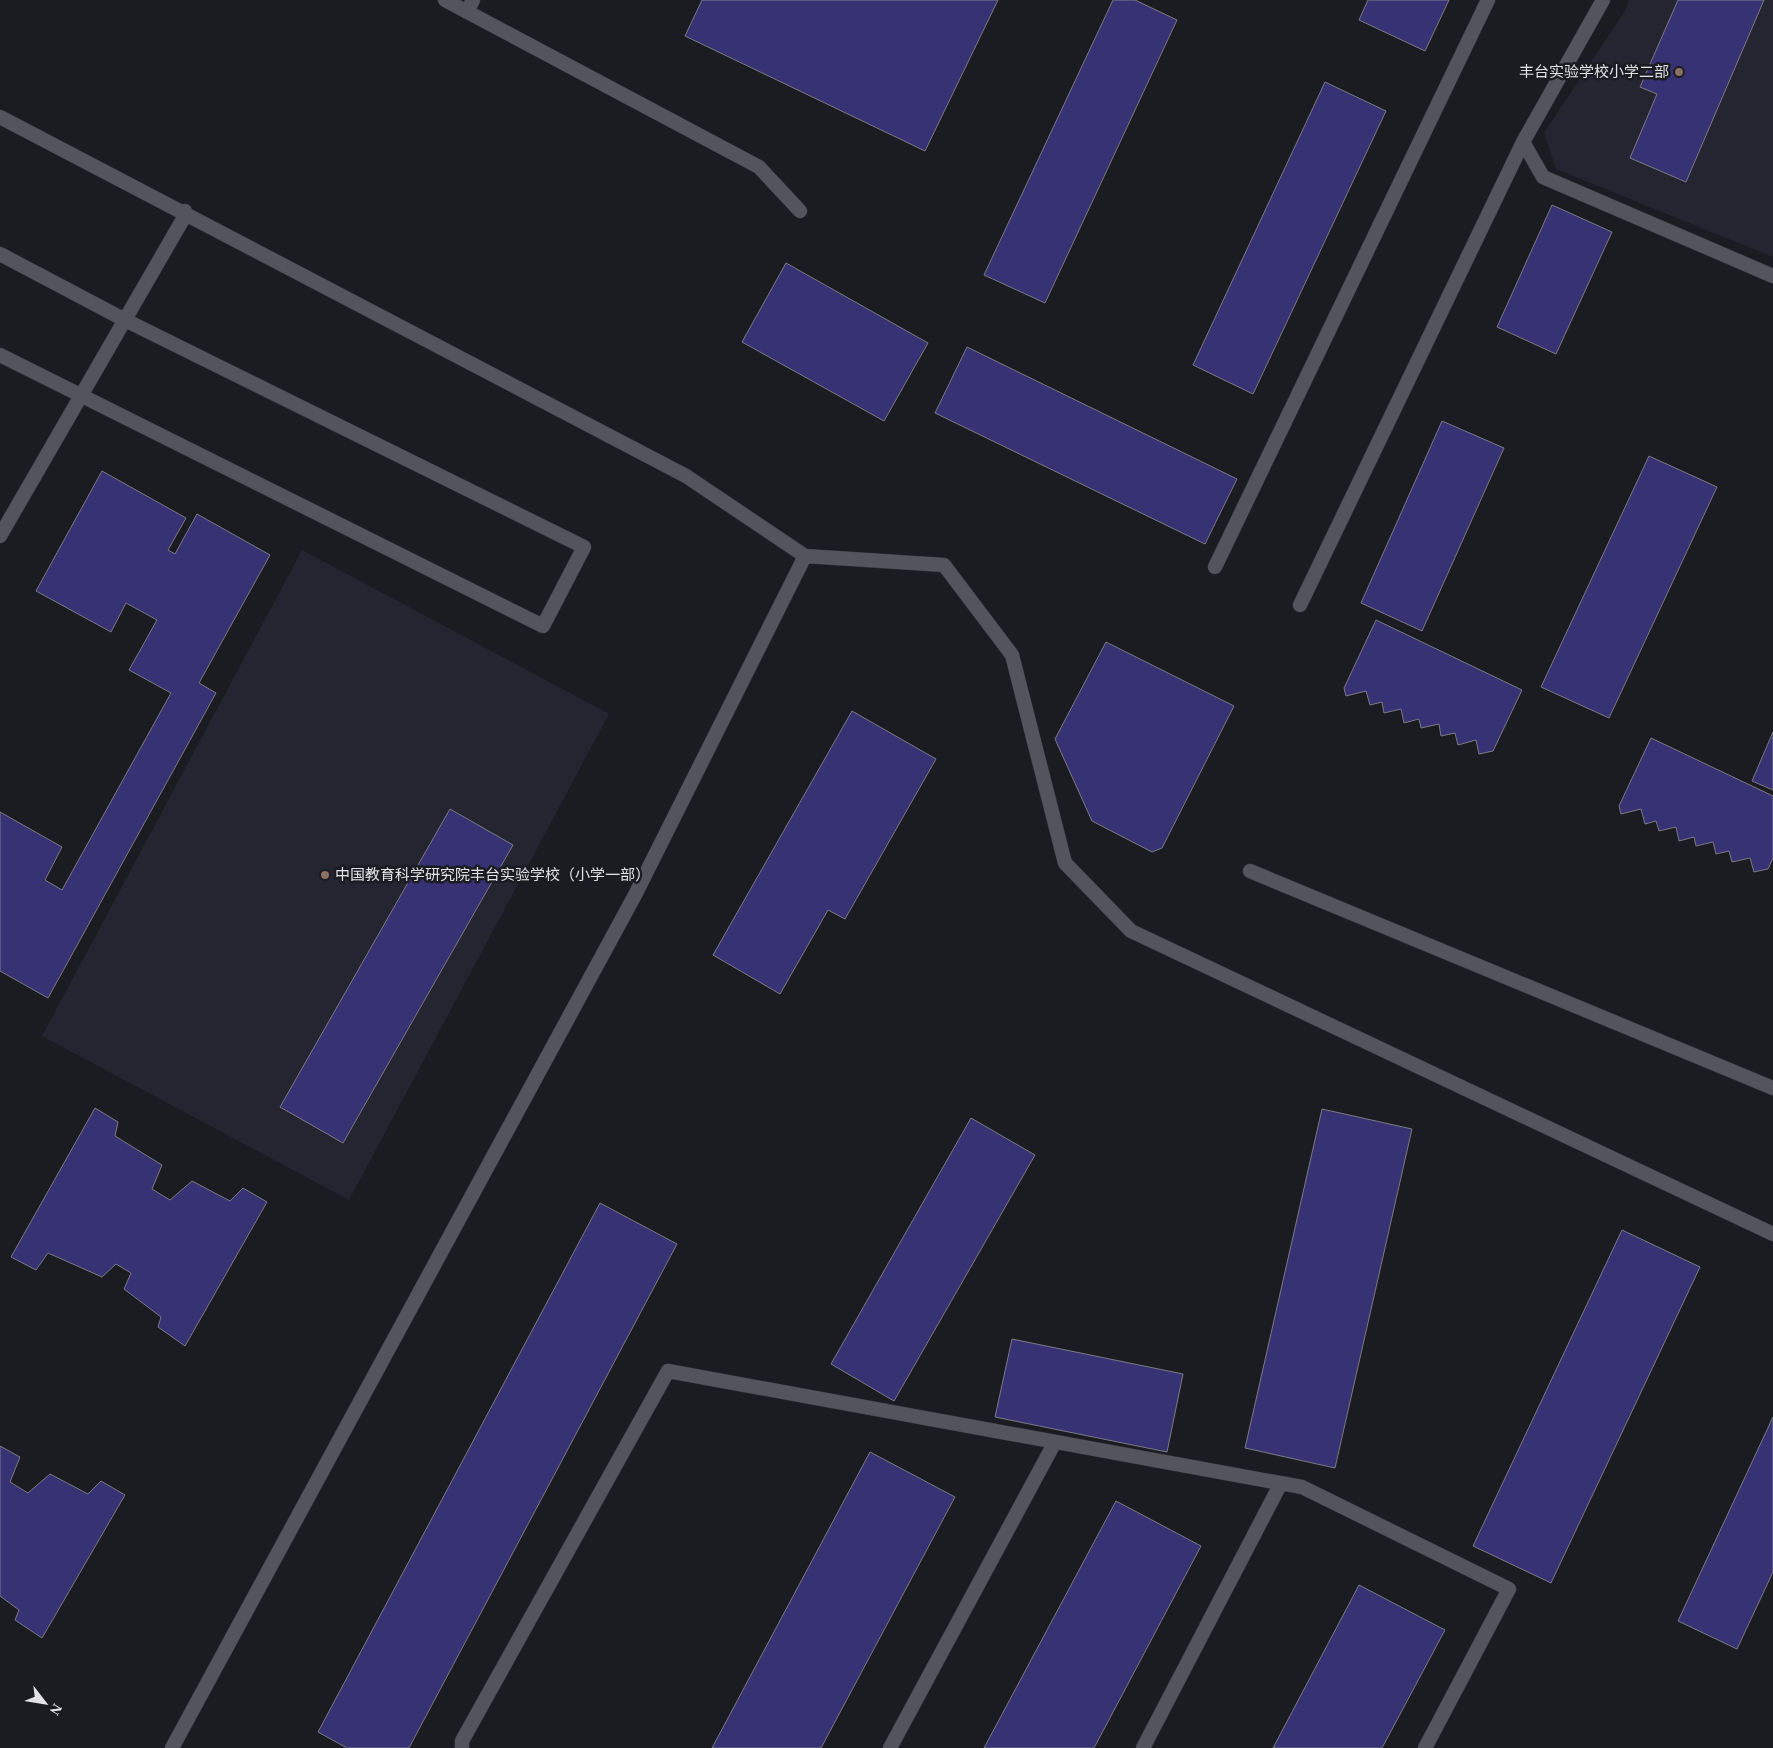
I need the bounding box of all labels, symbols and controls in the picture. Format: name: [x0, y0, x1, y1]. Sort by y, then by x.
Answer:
place label: 丰台实验学校小学二部: [1519, 63, 1669, 80]
marker: 丰台实验学校小学二部: [1673, 66, 1685, 78]
place label: 中国教育科学研究院丰台实验学校（小学一部）: [335, 866, 650, 883]
marker: 中国教育科学研究院丰台实验学校（小学一部）: [319, 869, 331, 881]
north arrow: [20, 1678, 70, 1728]
text: N: [47, 1701, 65, 1718]

